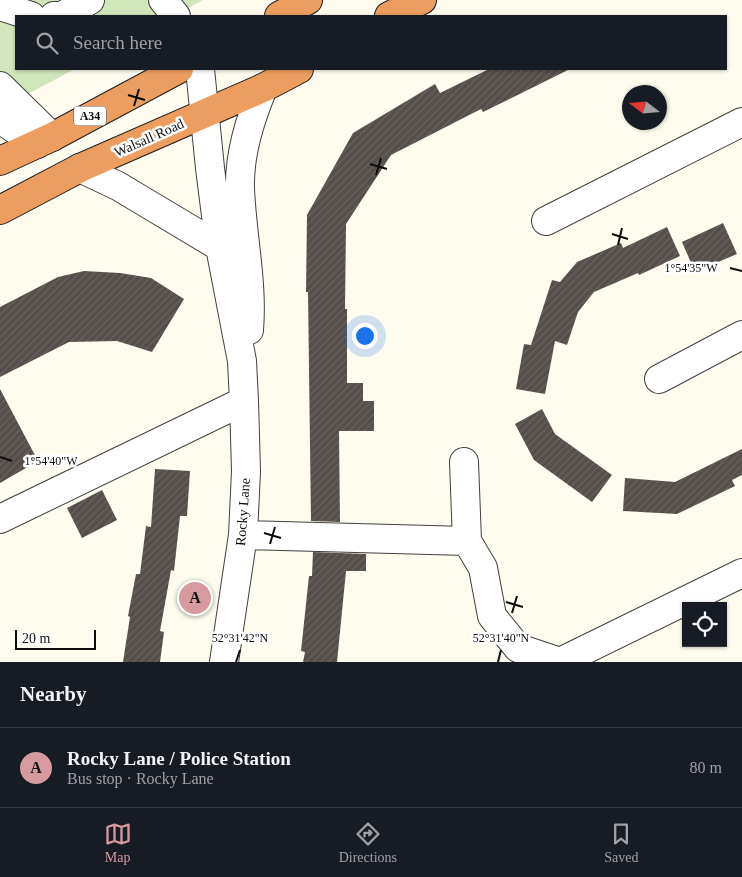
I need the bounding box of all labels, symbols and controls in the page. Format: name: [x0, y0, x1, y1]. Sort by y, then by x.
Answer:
search box: [15, 15, 727, 70]
icon: search: [33, 29, 61, 57]
text: Search here: [73, 32, 162, 53]
north arrow: [622, 85, 667, 130]
road number: A34: [74, 106, 106, 125]
street label: Walsall Road: [112, 116, 186, 160]
text: 1°54'35"W: [664, 261, 718, 275]
your location: [352, 323, 378, 349]
text: 1°54'40"W: [24, 454, 78, 468]
street label: Rocky Lane: [233, 478, 253, 546]
pin: A: [179, 579, 211, 617]
map controls: [682, 602, 727, 647]
button: locate: [682, 602, 727, 647]
scale bar: [15, 627, 96, 650]
text: 20 m: [22, 631, 50, 646]
text: 52°31'42"N: [212, 631, 269, 645]
text: 52°31'40"N: [473, 631, 530, 645]
text: Nearby: [20, 682, 87, 706]
text: Rocky Lane / Police Station: [67, 748, 291, 769]
text: A: [30, 759, 42, 776]
text: 80 m: [690, 759, 722, 776]
text: Bus stop · Rocky Lane: [67, 770, 214, 787]
tab: Map: [104, 820, 132, 866]
tab: Directions: [339, 820, 397, 866]
tab: Saved: [604, 820, 638, 866]

